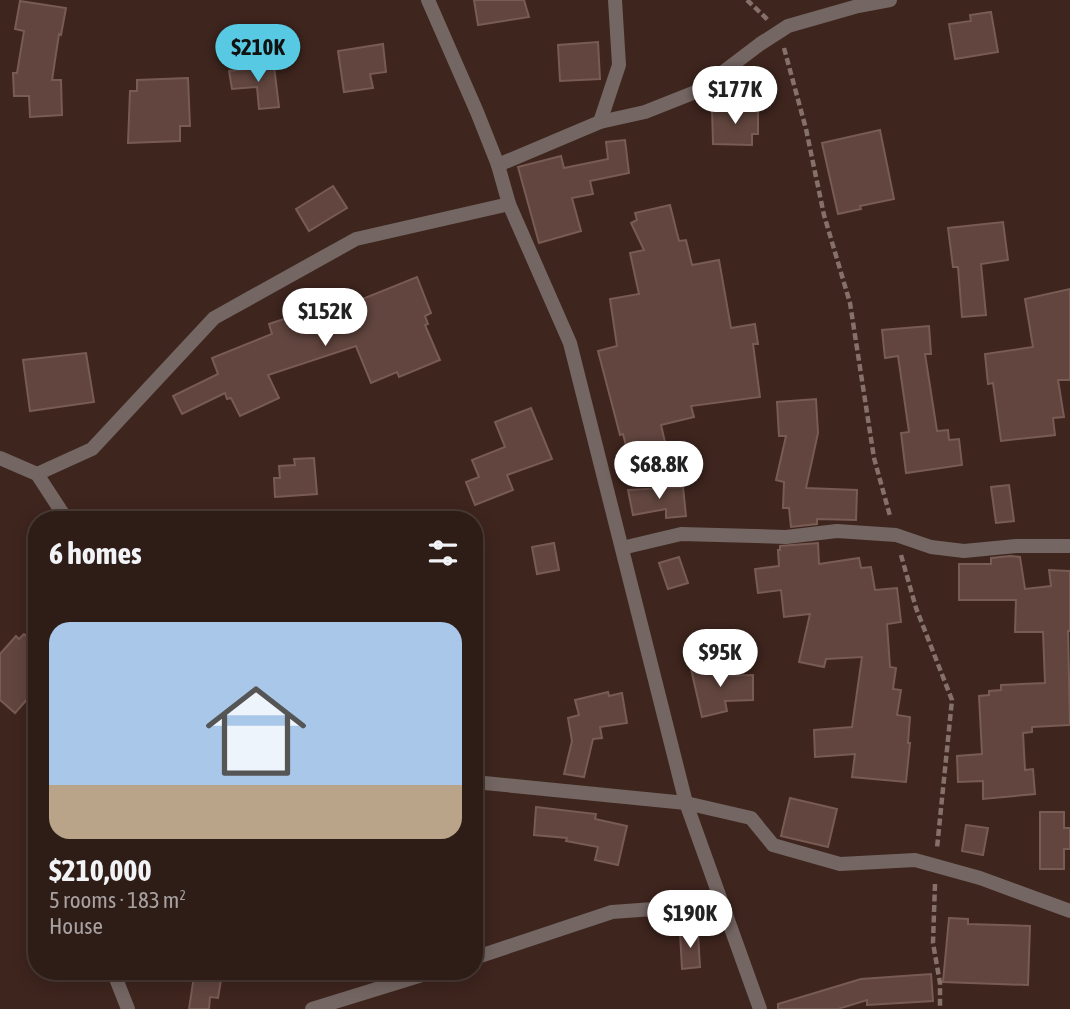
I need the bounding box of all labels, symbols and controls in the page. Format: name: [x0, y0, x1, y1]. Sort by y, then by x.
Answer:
pin: $210K: [209, 24, 307, 84]
text: $210K: [231, 34, 285, 60]
pin: $177K: [686, 66, 784, 126]
text: $177K: [708, 76, 762, 102]
pin: $152K: [276, 288, 374, 348]
text: $152K: [298, 298, 352, 324]
pin: $68.8K: [602, 442, 716, 501]
text: $68.8K: [630, 451, 688, 477]
icon: filters: [424, 534, 462, 572]
text: 6 homes: [49, 536, 142, 570]
pin: $95K: [679, 630, 761, 689]
text: $95K: [699, 639, 741, 665]
icon: home: [193, 668, 319, 794]
text: $210,000: [49, 853, 152, 887]
text: 5 rooms · 183 m²: [49, 887, 186, 913]
pin: $190K: [641, 890, 739, 950]
text: $190K: [663, 900, 717, 926]
text: House: [49, 913, 103, 939]

